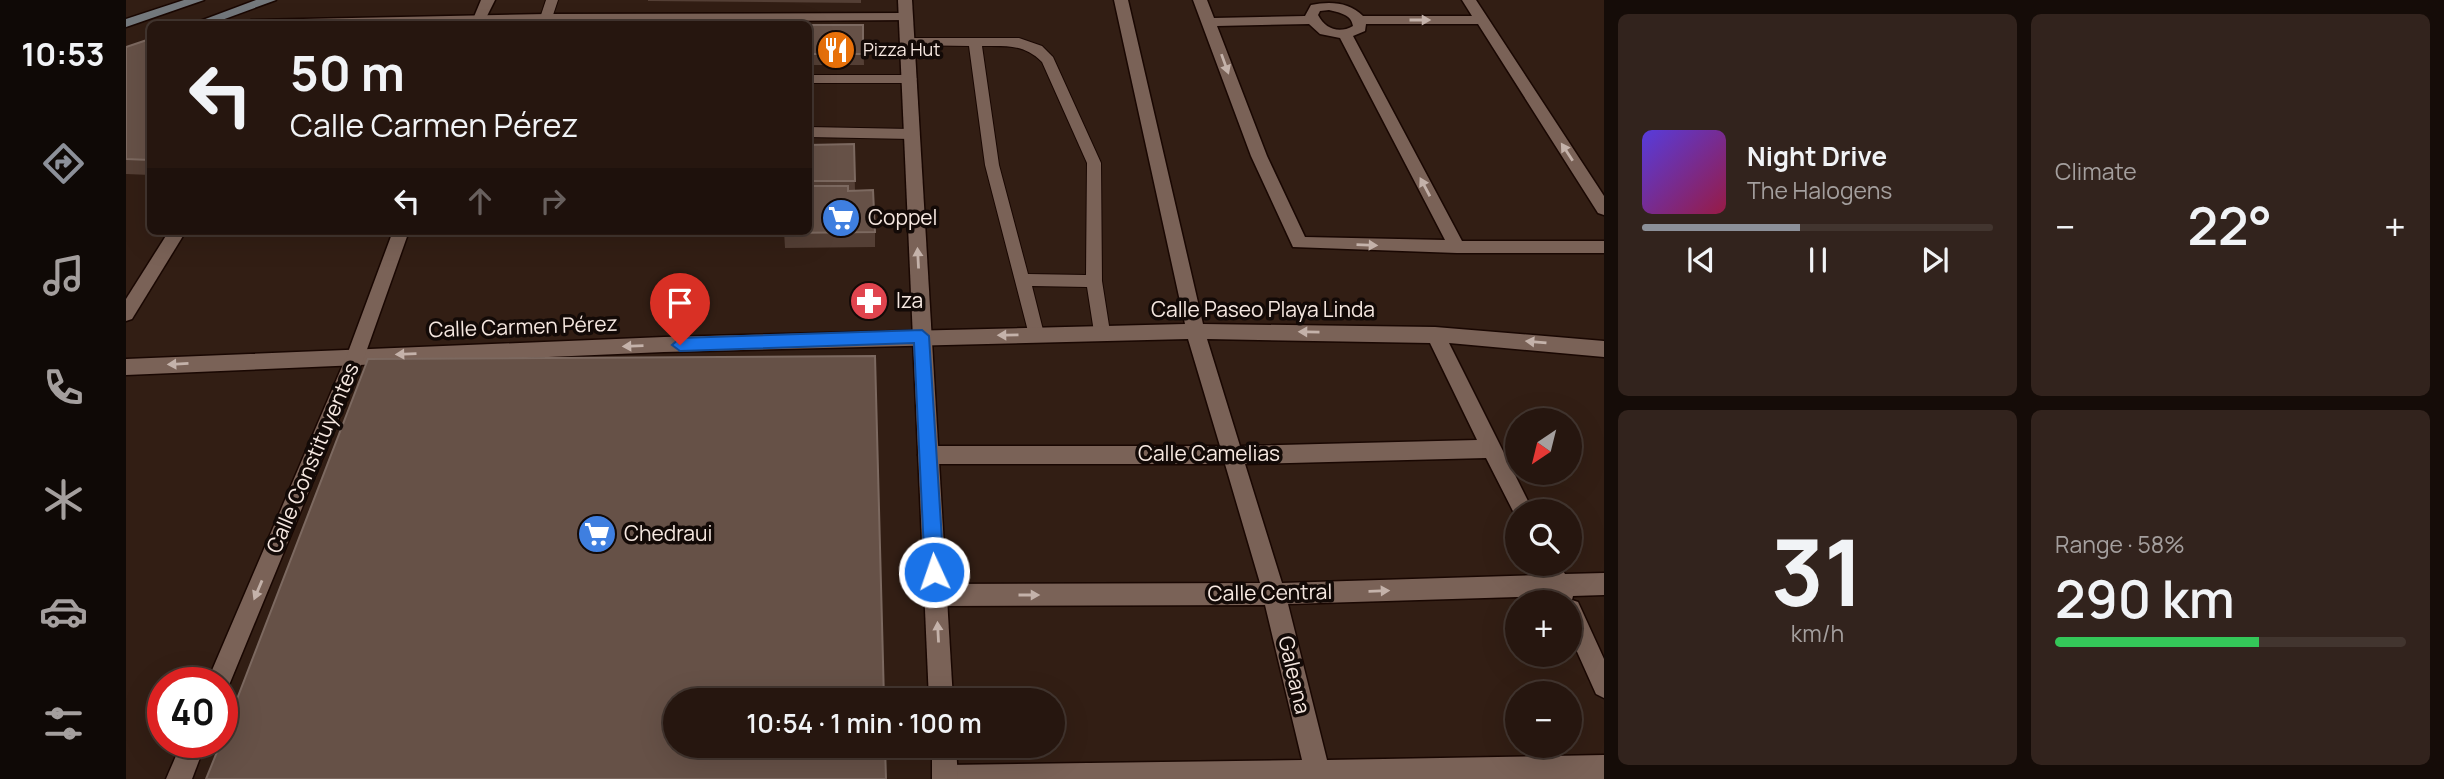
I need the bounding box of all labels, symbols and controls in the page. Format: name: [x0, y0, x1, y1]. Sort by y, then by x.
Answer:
one-way arrow: [1410, 14, 1432, 26]
restaurant icon: Pizza Hut: [815, 29, 857, 71]
text: 10:53: [21, 32, 105, 76]
place label: Pizza Hut: [863, 37, 940, 61]
text: 50 m: [290, 39, 405, 106]
icon: left: [175, 49, 266, 140]
one-way arrow: [1219, 53, 1230, 74]
text: Calle Carmen Pérez: [290, 103, 579, 147]
text: Night Drive: [1747, 138, 1887, 174]
icon: directions: [39, 139, 88, 188]
one-way arrow: [1560, 143, 1574, 161]
text: Climate: [2055, 155, 2137, 187]
text: The Halogens: [1747, 174, 1892, 206]
one-way arrow: [1420, 177, 1431, 197]
icon: left: [388, 182, 426, 220]
icon: ahead: [461, 182, 499, 220]
icon: right: [534, 182, 572, 220]
text: 22°: [2188, 190, 2272, 261]
supermarket icon: Coppel: [820, 197, 862, 239]
text: −: [2055, 200, 2076, 252]
text: +: [2384, 200, 2406, 252]
place label: Coppel: [868, 203, 938, 231]
one-way arrow: [1356, 239, 1378, 250]
icon: previous: [1682, 241, 1720, 279]
icon: pause: [1799, 241, 1837, 279]
icon: next: [1916, 241, 1954, 279]
one-way arrow: [912, 247, 923, 269]
icon: music: [39, 251, 88, 300]
pin: [650, 273, 710, 345]
pharmacy icon: Iza: [848, 280, 890, 322]
icon: arrive: [661, 284, 699, 322]
place label: Iza: [896, 286, 923, 314]
street label: Calle Paseo Playa Linda: [1151, 295, 1375, 323]
street label: Calle Carmen Pérez: [428, 309, 618, 343]
one-way arrow: [1298, 326, 1320, 338]
one-way arrow: [997, 329, 1019, 340]
one-way arrow: [1525, 336, 1547, 347]
one-way arrow: [622, 341, 644, 352]
one-way arrow: [394, 348, 416, 359]
street label: Calle Constituyentes: [259, 358, 365, 557]
one-way arrow: [167, 359, 189, 370]
icon: phone: [39, 363, 88, 412]
north arrow: [1505, 408, 1582, 485]
map controls: [1505, 408, 1582, 758]
street label: Calle Camelias: [1138, 439, 1280, 467]
icon: climate: [39, 475, 88, 524]
button: search: [1505, 499, 1582, 576]
text: 31: [1771, 509, 1864, 633]
supermarket icon: Chedraui: [576, 513, 618, 555]
place label: Chedraui: [624, 519, 712, 547]
text: Range · 58%: [2055, 528, 2185, 560]
position arrow: [897, 535, 971, 609]
text: 290 km: [2055, 563, 2235, 634]
street label: Calle Central: [1207, 577, 1332, 607]
one-way arrow: [252, 580, 264, 600]
one-way arrow: [1368, 585, 1390, 597]
icon: car: [39, 587, 88, 636]
one-way arrow: [1018, 589, 1040, 601]
button: +: [1505, 590, 1582, 667]
text: km/h: [1791, 617, 1844, 649]
one-way arrow: [932, 621, 943, 643]
street label: Galeana: [1272, 633, 1318, 717]
speed limit sign: 40: [147, 667, 238, 758]
button: −: [1505, 681, 1582, 758]
icon: filters: [39, 699, 88, 748]
text: 10:54 · 1 min · 100 m: [746, 705, 982, 741]

